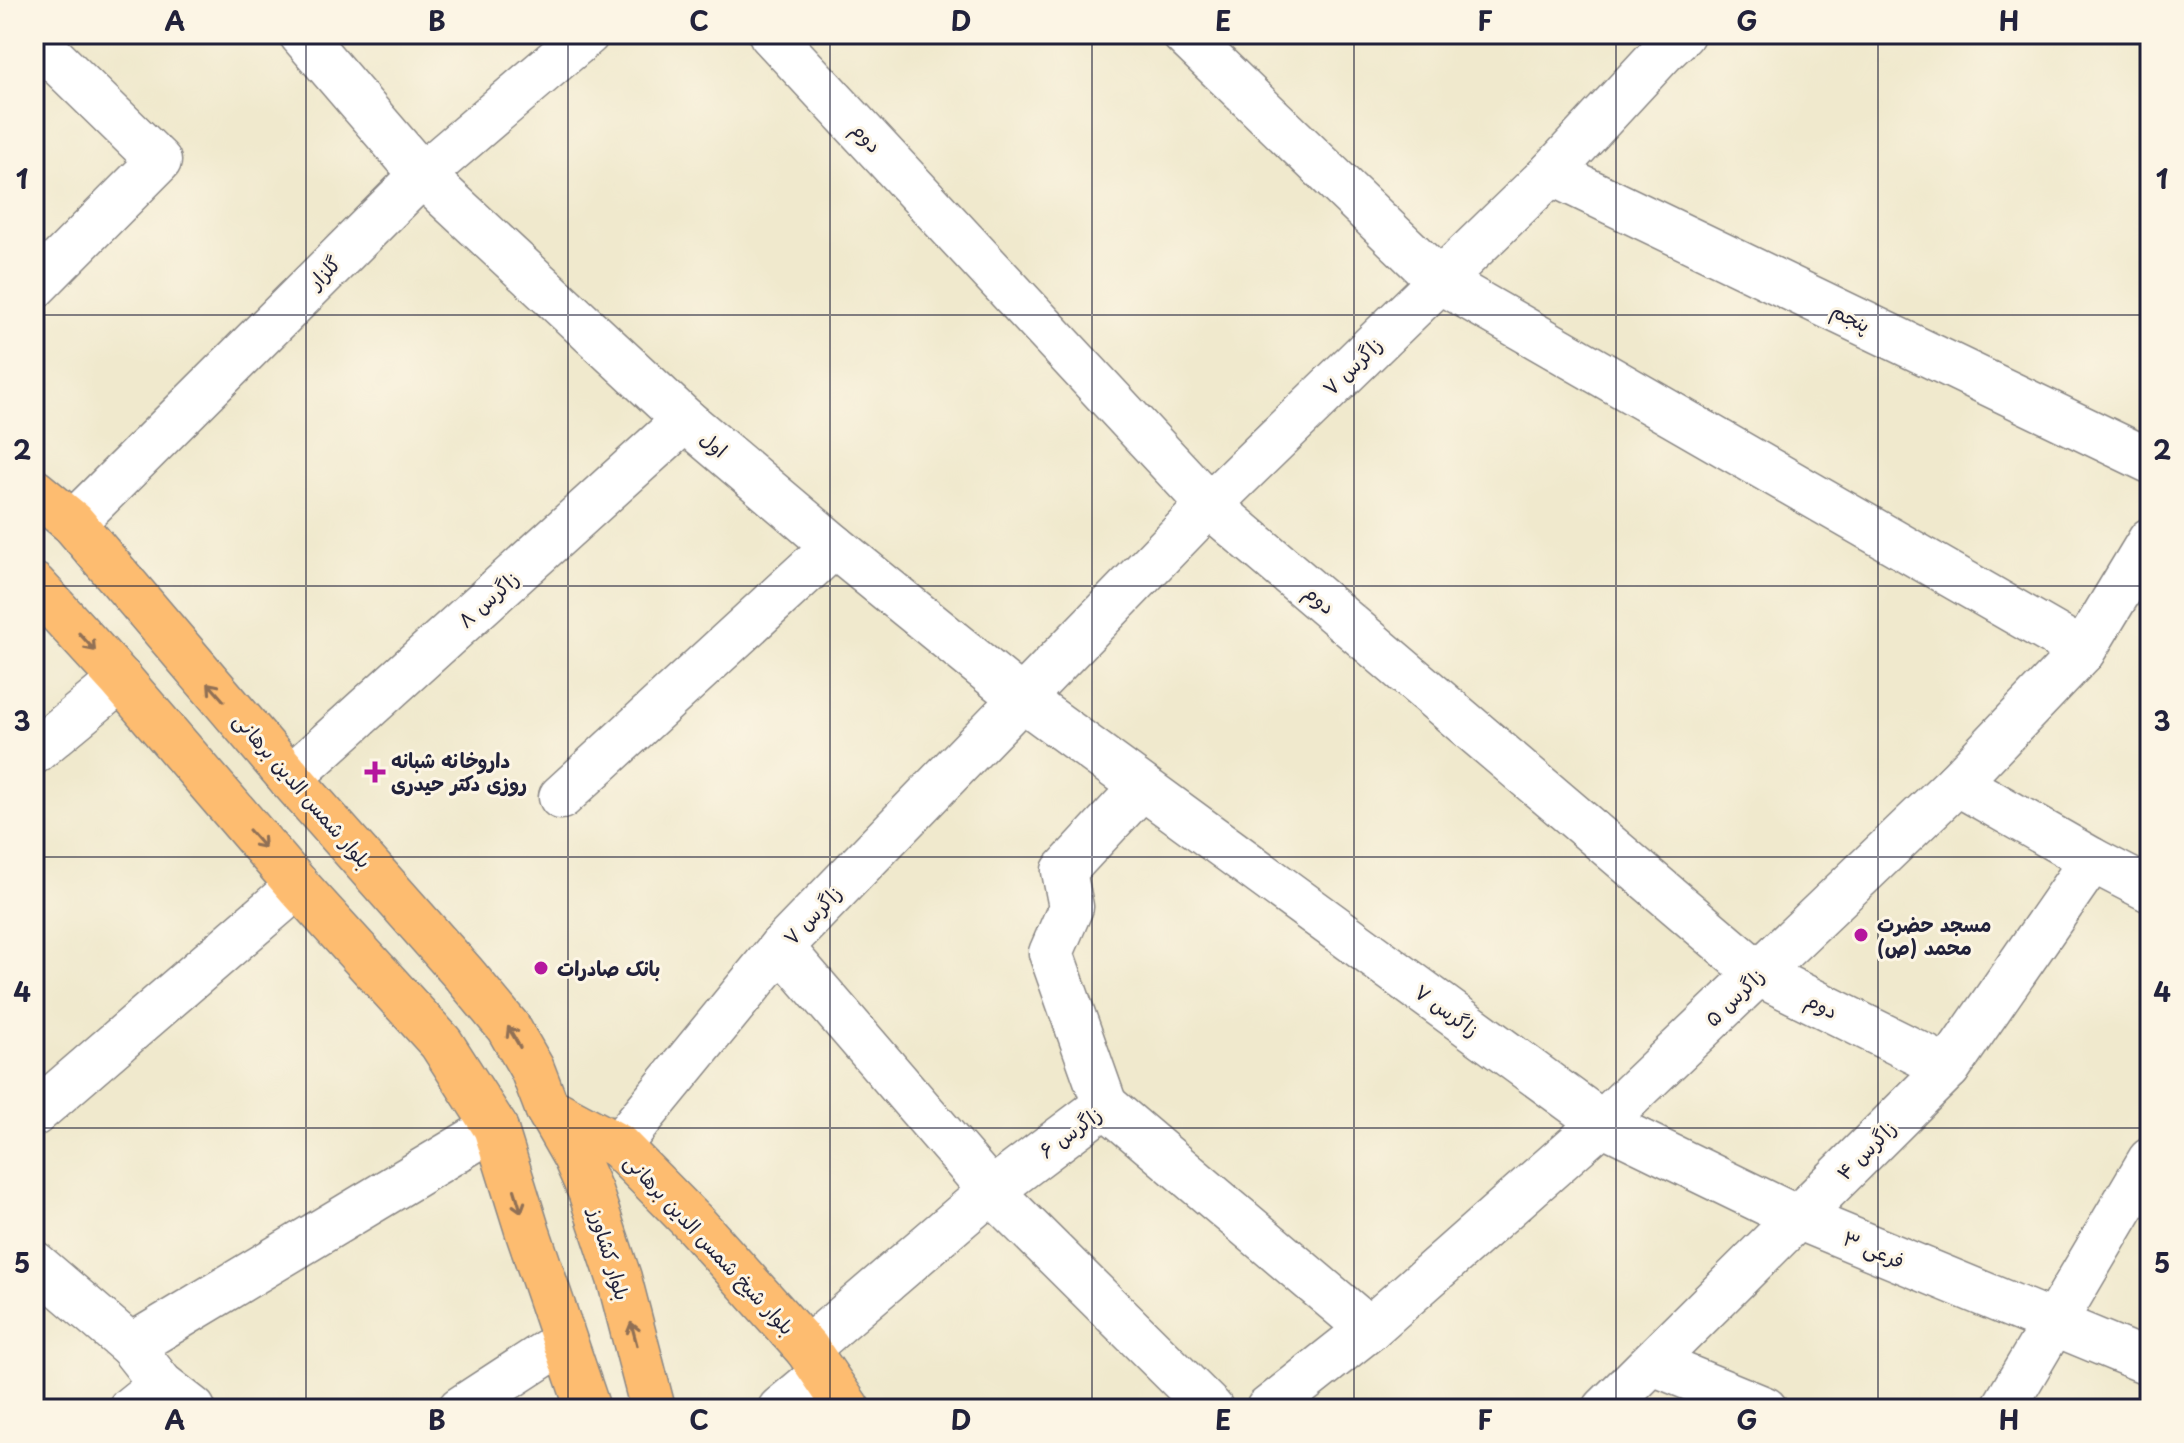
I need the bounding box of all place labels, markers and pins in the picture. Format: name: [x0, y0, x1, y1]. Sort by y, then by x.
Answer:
place label: داروخانه شبانه روزی دکتر حیدری: [391, 745, 527, 798]
marker: داروخانه شبانه روزی دکتر حیدری: [366, 763, 384, 781]
place label: مسجد حضرت محمد (ص): [1877, 909, 1991, 962]
marker: مسجد حضرت محمد (ص): [1852, 926, 1870, 944]
place label: بانک صادرات: [557, 953, 660, 983]
marker: بانک صادرات: [532, 959, 550, 977]

